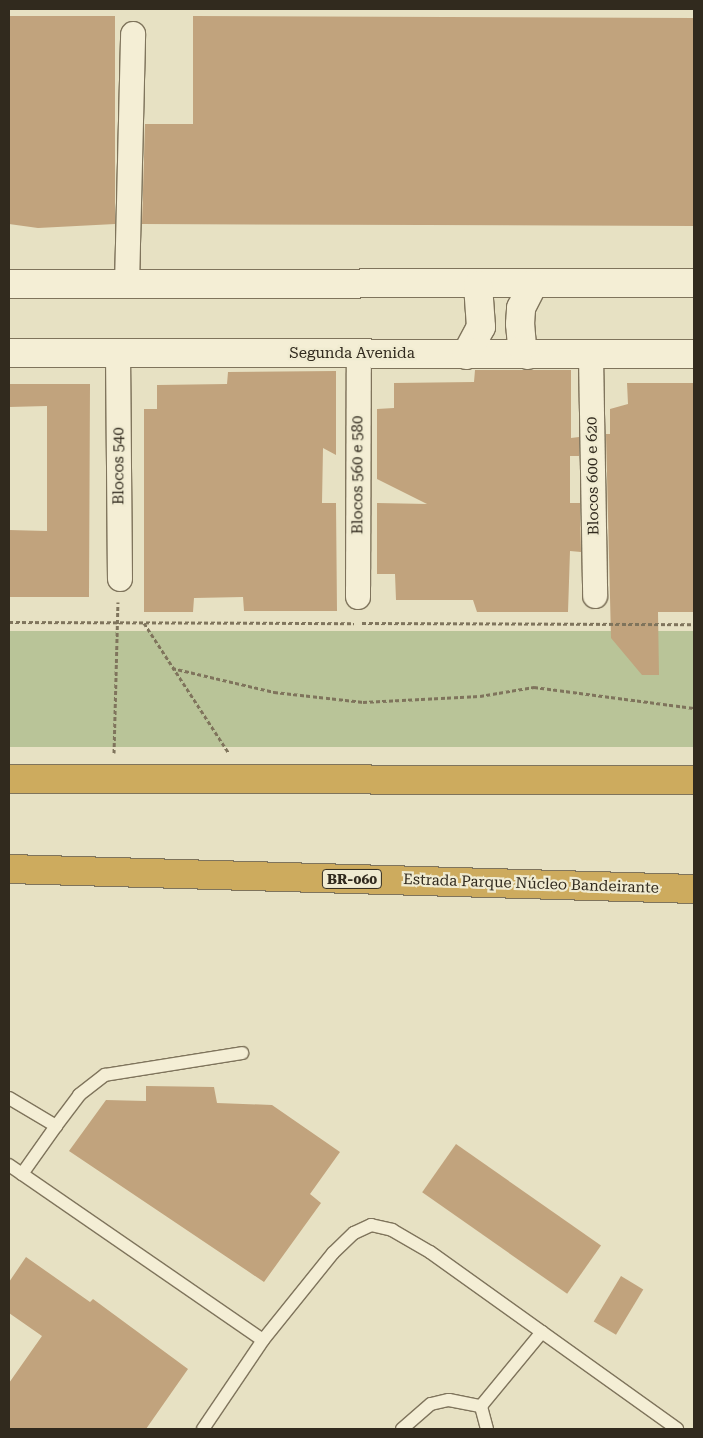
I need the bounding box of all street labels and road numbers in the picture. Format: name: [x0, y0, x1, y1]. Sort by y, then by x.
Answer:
street label: Segunda Avenida: [289, 345, 415, 363]
street label: Blocos 560 e 580: [349, 416, 367, 534]
street label: Blocos 600 e 620: [583, 417, 603, 535]
street label: Blocos 540: [110, 427, 128, 505]
road number: BR-060: [321, 868, 383, 891]
street label: Estrada Parque Núcleo Bandeirante: [403, 871, 659, 897]

